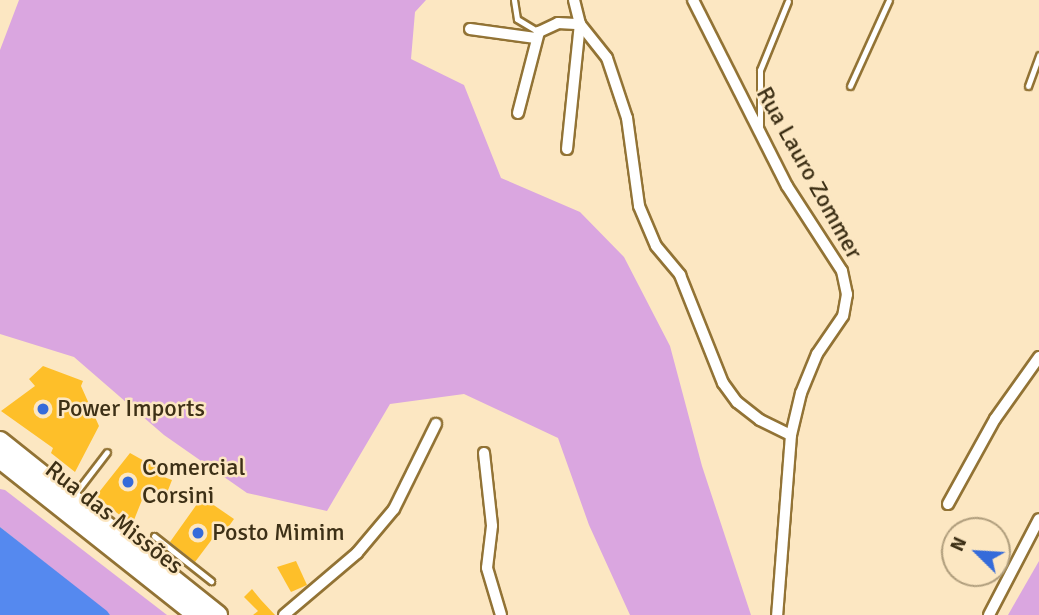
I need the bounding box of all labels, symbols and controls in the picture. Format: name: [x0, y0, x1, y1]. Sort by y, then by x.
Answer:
street label: Rua Lauro Zommer: [750, 82, 868, 264]
place label: Power Imports: [57, 395, 205, 423]
marker: Power Imports: [35, 401, 51, 417]
place label: Comercial Corsini: [142, 454, 246, 510]
street label: Rua das Missões: [39, 455, 189, 581]
marker: Comercial Corsini: [120, 474, 136, 490]
north arrow: [941, 517, 1011, 587]
place label: Posto Mimim: [212, 519, 345, 547]
marker: Posto Mimim: [190, 525, 206, 541]
text: N: [945, 533, 972, 555]

